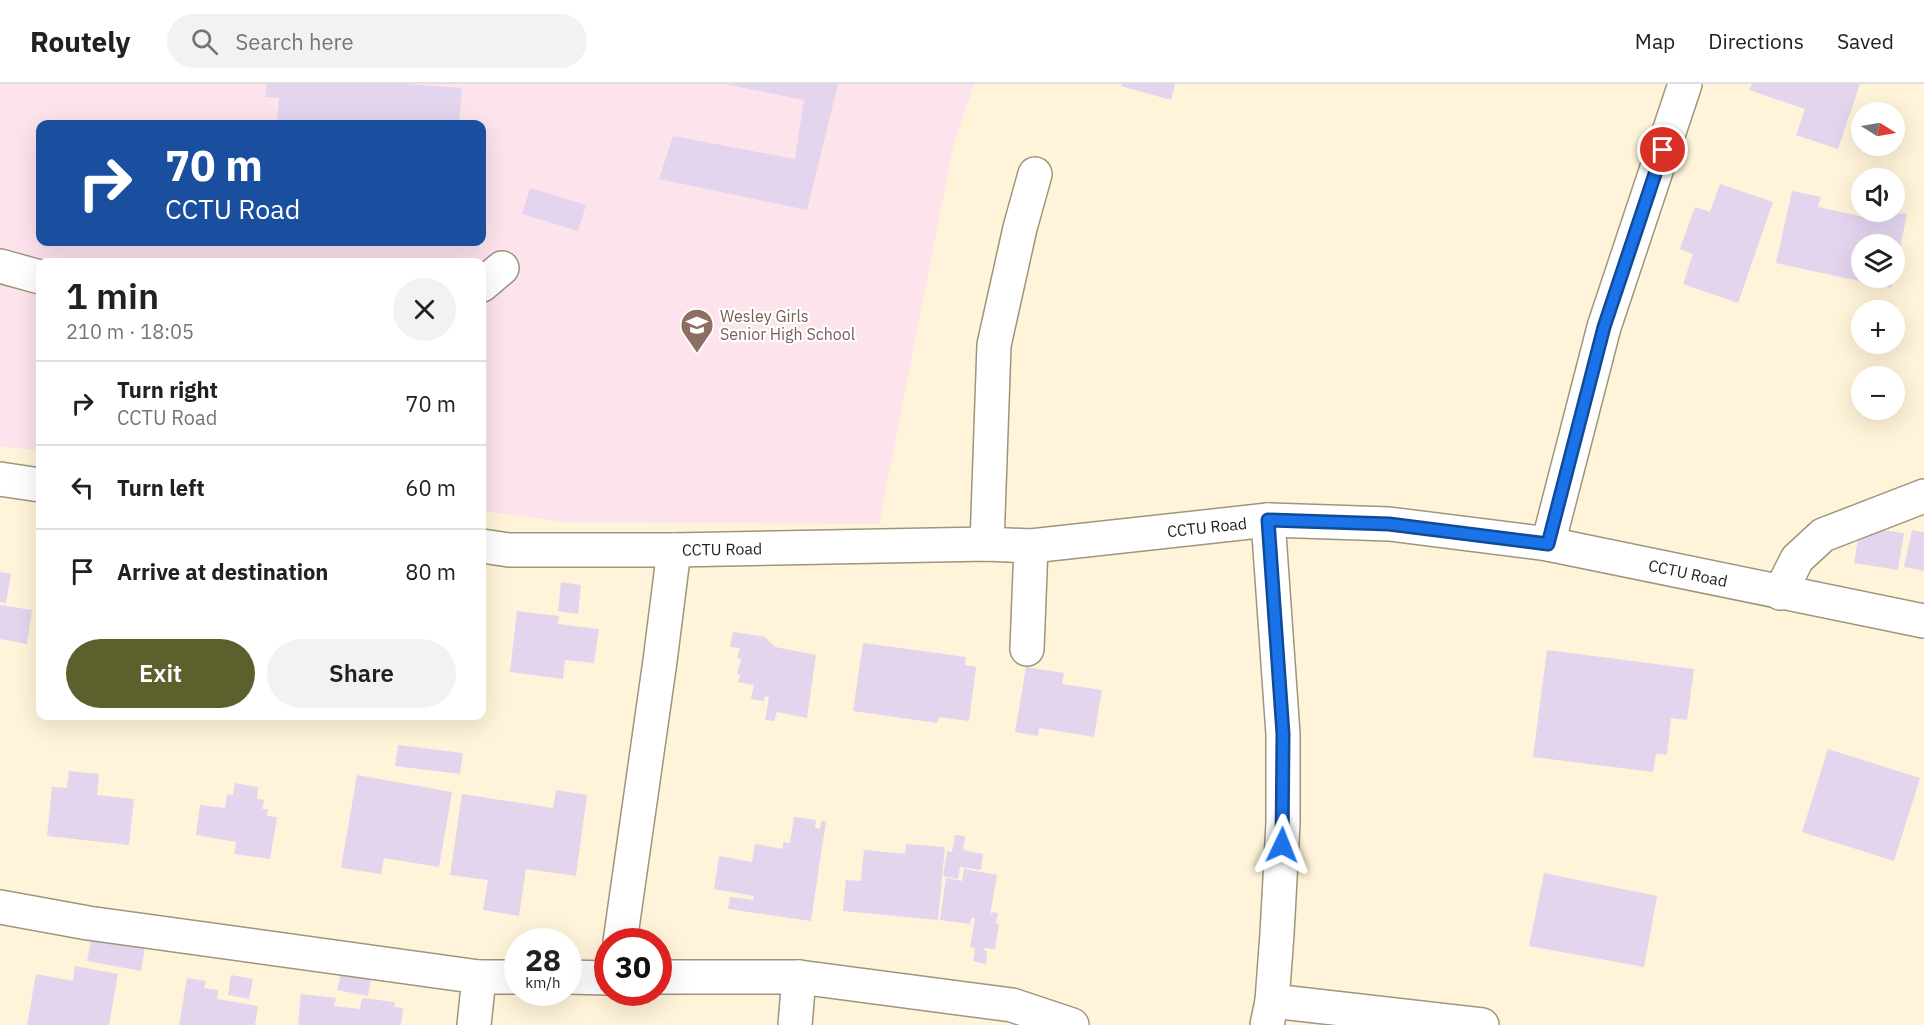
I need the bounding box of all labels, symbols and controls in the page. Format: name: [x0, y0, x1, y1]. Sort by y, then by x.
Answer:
search box: [167, 14, 587, 68]
text: Routely: [30, 23, 131, 60]
icon: search: [188, 25, 221, 58]
text: Search here: [236, 27, 354, 56]
text: Map: [1635, 27, 1675, 55]
text: Directions: [1708, 27, 1804, 55]
text: Saved: [1837, 27, 1894, 55]
north arrow: [1851, 102, 1905, 156]
map controls: [1851, 102, 1905, 420]
pin: [1637, 124, 1688, 175]
icon: arrive: [1646, 133, 1679, 166]
text: 70 m: [165, 138, 263, 193]
icon: right: [66, 144, 144, 222]
button: sound: [1851, 168, 1905, 222]
text: CCTU Road: [165, 191, 300, 226]
button: layers: [1851, 234, 1905, 288]
text: 1 min: [66, 272, 159, 319]
button: close: [393, 278, 456, 341]
button: +: [1851, 300, 1905, 354]
place label: Wesley Girls Senior High School: [720, 306, 855, 344]
school or university icon: Wesley Girls Senior High School: [679, 307, 715, 354]
text: 210 m · 18:05: [66, 318, 194, 345]
button: −: [1851, 366, 1905, 420]
text: Turn right: [117, 375, 218, 404]
icon: right: [66, 387, 99, 420]
text: 70 m: [405, 389, 456, 418]
text: CCTU Road: [117, 404, 217, 431]
icon: left: [66, 471, 99, 504]
text: Turn left: [117, 473, 205, 502]
text: 60 m: [405, 473, 456, 502]
street label: CCTU Road: [1166, 513, 1248, 541]
street label: CCTU Road: [682, 538, 762, 560]
icon: arrive: [66, 555, 99, 588]
street label: CCTU Road: [1647, 555, 1729, 591]
text: Arrive at destination: [117, 557, 328, 586]
text: 80 m: [405, 557, 456, 586]
button: Exit: [66, 639, 255, 708]
button: Share: [267, 639, 456, 708]
position arrow: [1250, 813, 1314, 877]
speed limit sign: 30: [594, 928, 672, 1006]
text: 28: [525, 940, 561, 979]
text: km/h: [525, 973, 561, 992]

